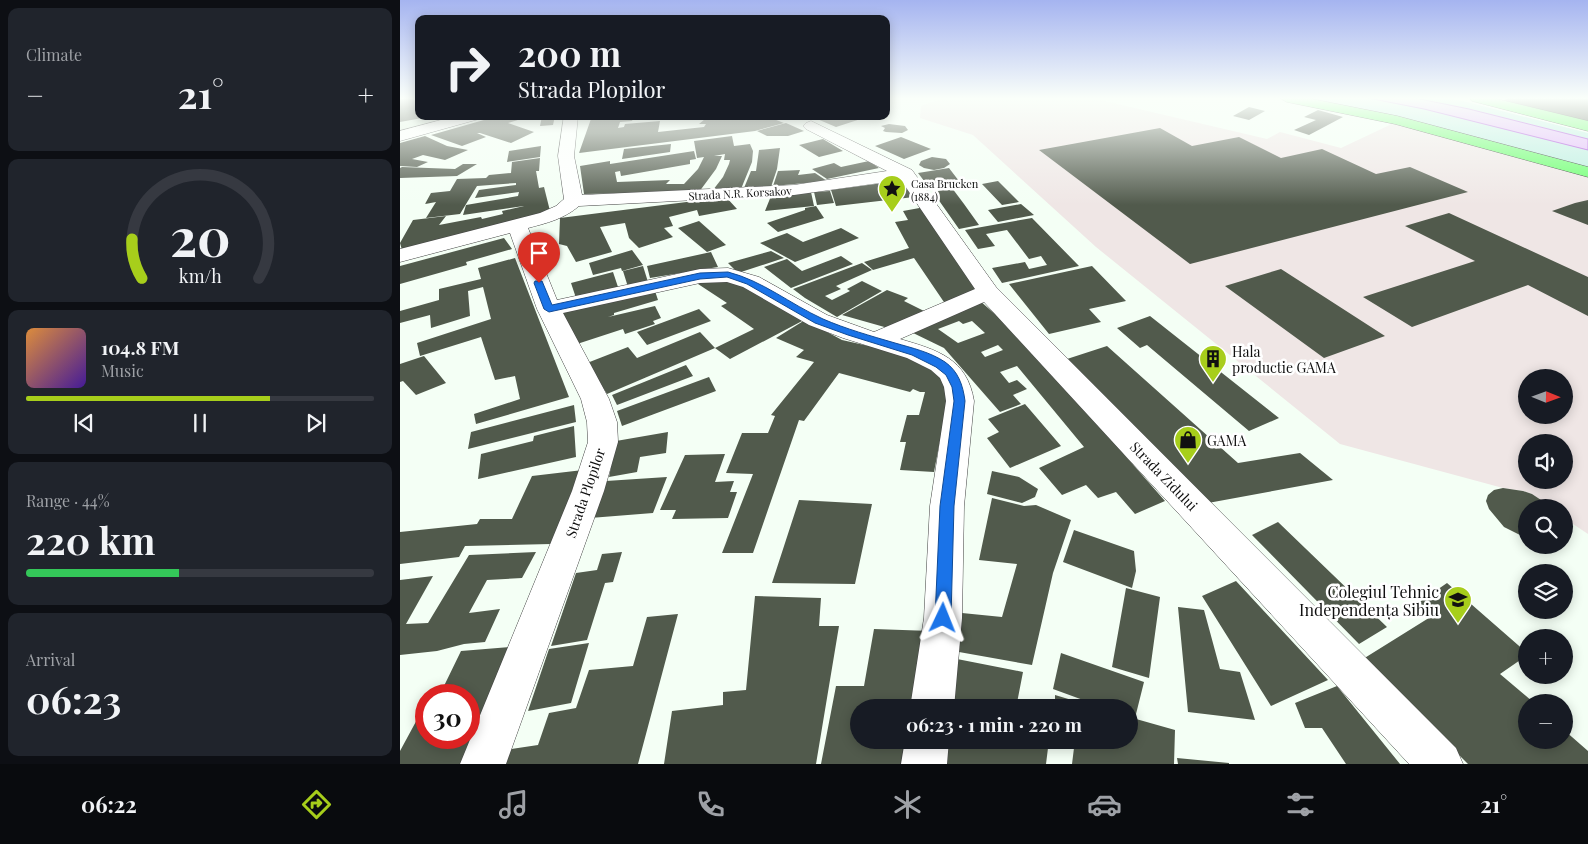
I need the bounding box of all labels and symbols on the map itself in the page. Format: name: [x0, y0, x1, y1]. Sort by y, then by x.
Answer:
place icon: Casa Brucken (1884): [877, 174, 907, 213]
place label: Casa Brucken (1884): [911, 176, 979, 204]
street label: Strada N.R. Korsakov: [688, 183, 793, 203]
pin: [518, 232, 560, 283]
place label: Hala productie GAMA: [1232, 342, 1336, 377]
building icon: Hala productie GAMA: [1198, 344, 1228, 383]
north arrow: [1518, 369, 1572, 424]
shop icon: GAMA: [1173, 425, 1203, 464]
place label: GAMA: [1207, 431, 1247, 450]
street label: Strada Zidului: [1126, 437, 1202, 515]
street label: Strada Plopilor: [561, 445, 609, 540]
place label: Colegiul Tehnic Independența Sibiu: [1299, 581, 1439, 621]
school or university icon: Colegiul Tehnic Independența Sibiu: [1443, 585, 1473, 624]
position arrow: [916, 591, 968, 643]
speed limit sign: 30: [415, 684, 480, 749]

